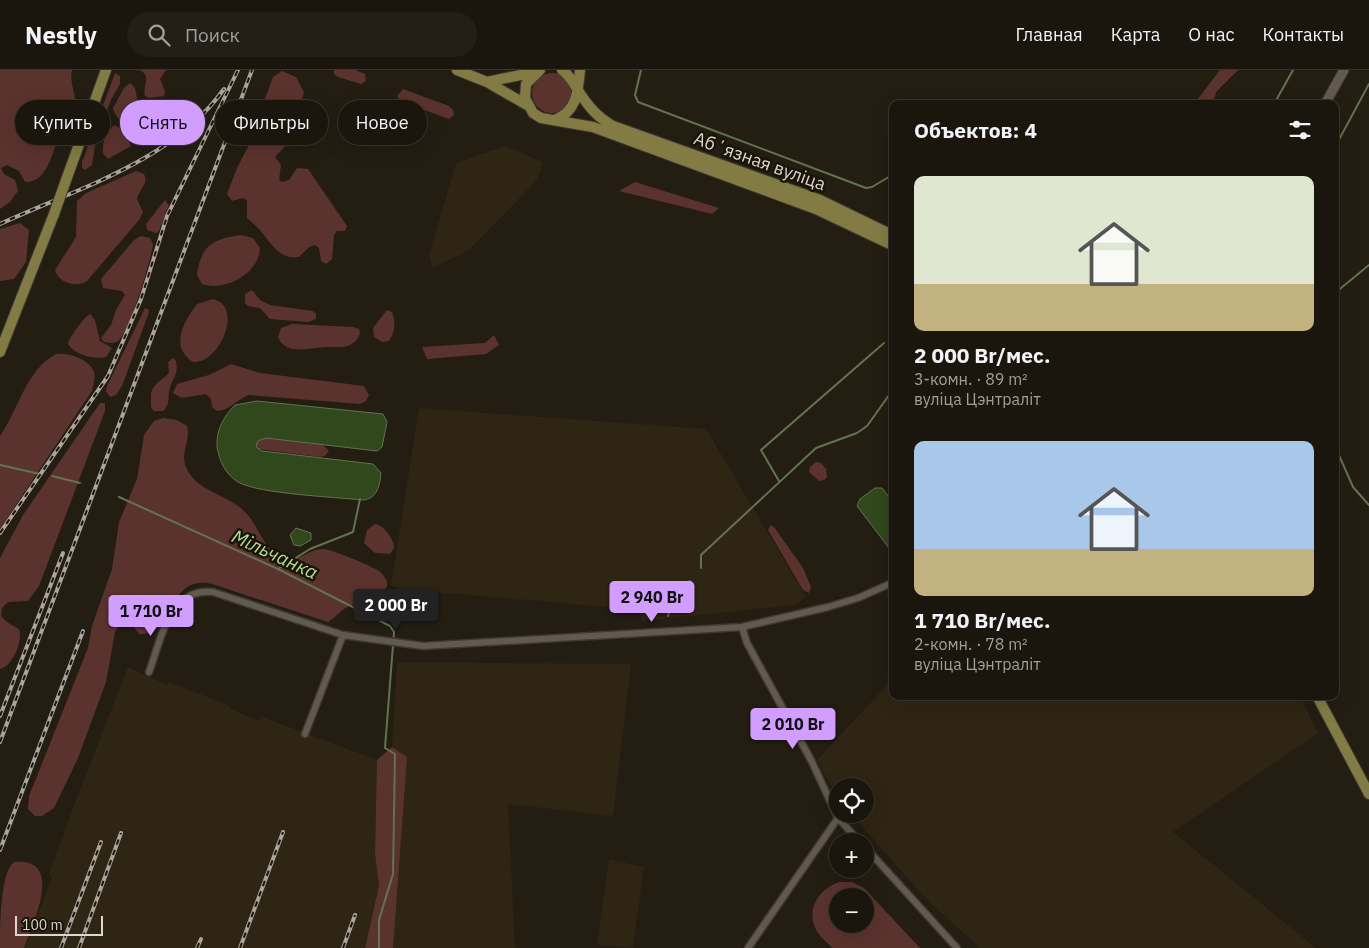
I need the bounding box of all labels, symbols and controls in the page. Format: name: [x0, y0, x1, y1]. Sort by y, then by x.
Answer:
search box: [127, 12, 477, 57]
text: Nestly: [25, 19, 97, 51]
icon: search: [145, 21, 173, 49]
text: Поиск: [185, 23, 240, 47]
text: Главная: [1015, 23, 1083, 46]
text: Карта: [1111, 23, 1160, 46]
text: О нас: [1188, 23, 1235, 46]
text: Контакты: [1263, 23, 1344, 46]
chip: Купить: [15, 100, 110, 145]
chip: Снять: [120, 100, 205, 145]
chip: Фильтры: [215, 100, 328, 145]
chip: Новое: [338, 100, 427, 145]
text: Объектов: 4: [914, 116, 1037, 144]
icon: filters: [1286, 116, 1314, 144]
street label: Абʼязная вуліца: [691, 126, 830, 196]
icon: home: [1069, 209, 1159, 299]
text: 2 000 Br/мес.: [914, 341, 1050, 369]
text: 3-комн. · 89 m²: [914, 369, 1028, 389]
text: вуліца Цэнтраліт: [914, 389, 1041, 409]
icon: home: [1069, 474, 1159, 564]
water label: Мільчанка: [228, 524, 322, 584]
pin: 2 940 Br: [600, 580, 704, 623]
text: 2 940 Br: [620, 587, 684, 607]
pin: 2 000 Br: [344, 588, 448, 631]
pin: 1 710 Br: [99, 594, 203, 637]
text: 2 000 Br: [364, 595, 428, 615]
text: 1 710 Br: [119, 601, 183, 621]
text: 1 710 Br/мес.: [914, 606, 1050, 634]
text: 2-комн. · 78 m²: [914, 634, 1028, 654]
text: вуліца Цэнтраліт: [914, 654, 1041, 674]
pin: 2 010 Br: [741, 708, 845, 750]
text: 2 010 Br: [761, 714, 825, 734]
map controls: [829, 778, 874, 933]
button: locate: [829, 778, 874, 823]
button: +: [829, 833, 874, 878]
button: −: [829, 888, 874, 933]
scale bar: [15, 913, 102, 936]
text: 100 m: [22, 916, 63, 934]

